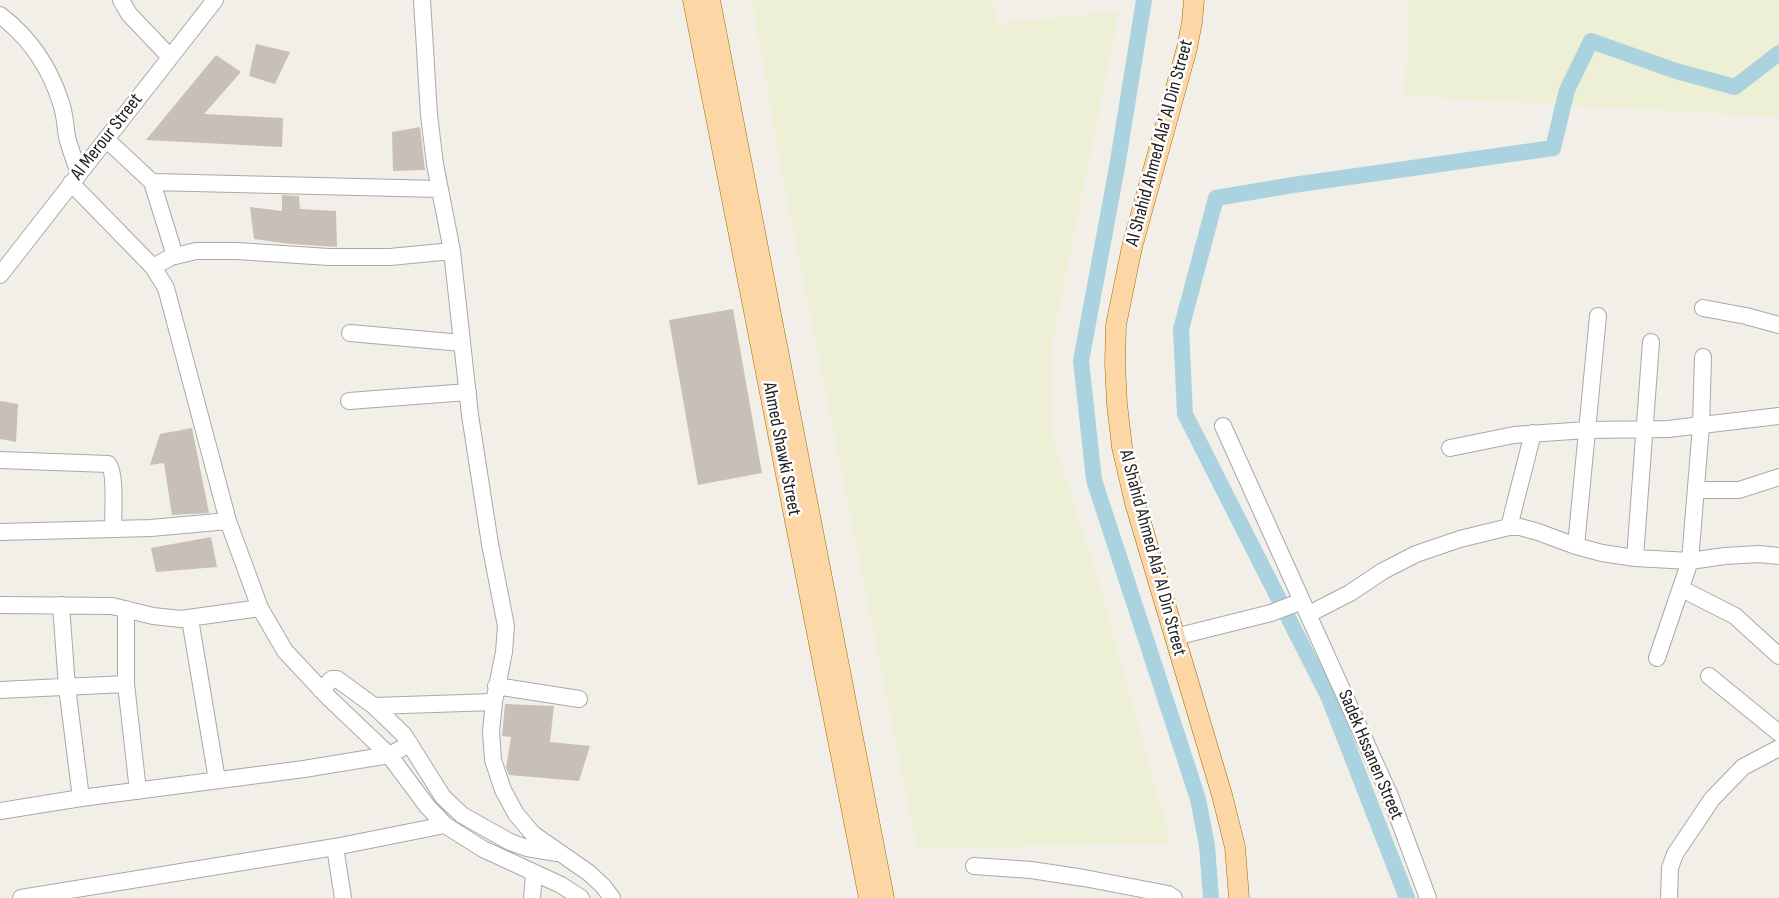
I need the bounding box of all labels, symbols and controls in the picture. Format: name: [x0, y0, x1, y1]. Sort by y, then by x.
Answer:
street label: Al Shahid Ahmed Ala' Al Din Street: [1121, 37, 1199, 249]
street label: Al Merour Street: [66, 89, 148, 185]
street label: Ahmed Shawki Street: [757, 380, 805, 518]
street label: Al Shahid Ahmed Ala' Al Din Street: [1113, 447, 1191, 659]
street label: Sadek Hssanen Street: [1332, 687, 1408, 823]

